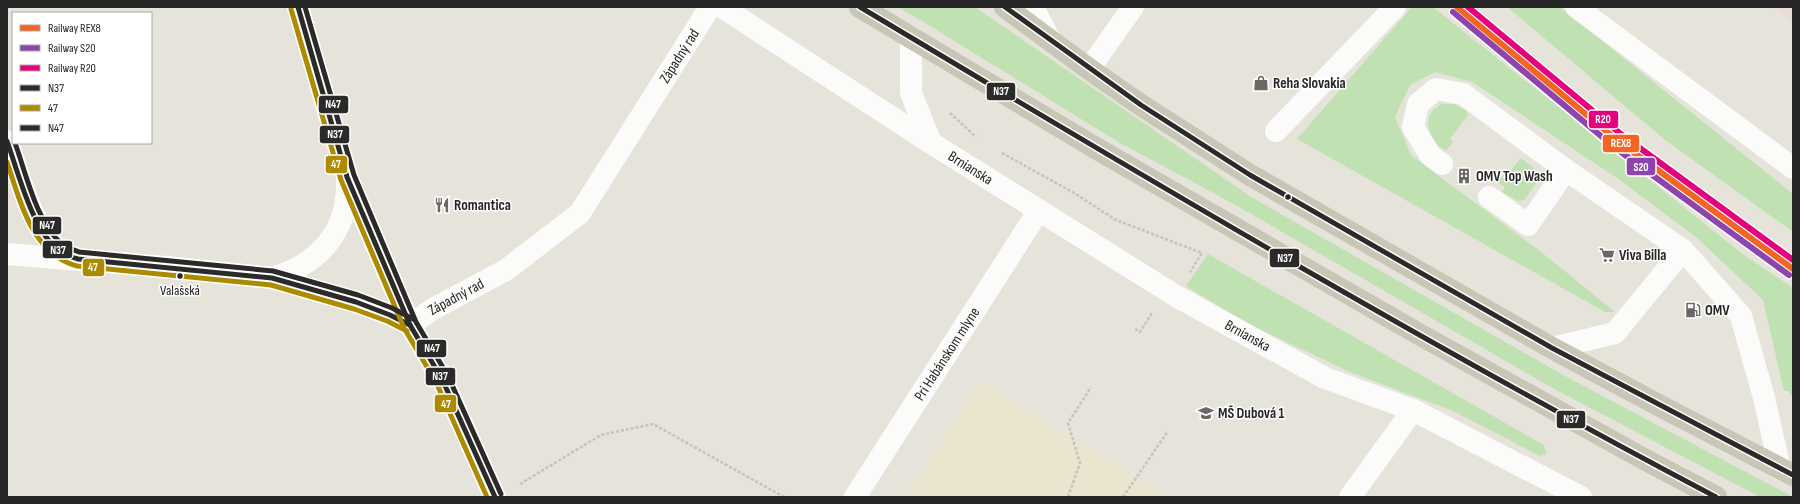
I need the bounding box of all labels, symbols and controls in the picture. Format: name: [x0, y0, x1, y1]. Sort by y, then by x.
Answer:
legend: [12, 12, 152, 144]
text: Railway REX8: [48, 21, 101, 36]
street label: Západný rad: [655, 25, 703, 87]
text: Railway S20: [48, 41, 96, 56]
text: Railway R20: [48, 61, 96, 76]
shop icon: Reha Slovakia: [1252, 74, 1270, 92]
place label: Reha Slovakia: [1273, 74, 1346, 93]
text: N37: [48, 81, 64, 96]
line badge: N37: [986, 82, 1016, 101]
text: N37: [993, 85, 1009, 98]
line badge: N47: [318, 95, 349, 114]
text: N47: [325, 98, 341, 111]
text: 47: [48, 101, 58, 116]
line badge: R20: [1588, 110, 1619, 129]
text: R20: [1595, 113, 1611, 126]
text: N47: [48, 121, 64, 136]
line badge: N37: [319, 125, 350, 144]
text: N37: [327, 128, 343, 141]
line badge: REX8: [1602, 134, 1640, 153]
text: REX8: [1611, 137, 1631, 150]
street label: Brnianska: [945, 147, 997, 189]
line badge: 47: [325, 155, 348, 174]
line badge: S20: [1626, 157, 1656, 176]
text: 47: [331, 158, 341, 171]
text: S20: [1633, 161, 1649, 174]
building icon: OMV Top Wash: [1455, 167, 1473, 185]
place label: OMV Top Wash: [1476, 167, 1553, 186]
unlabelled marker: [1283, 192, 1293, 202]
restaurant icon: Romantica: [433, 196, 451, 214]
place label: Romantica: [454, 196, 511, 215]
line badge: N47: [32, 216, 62, 235]
text: N47: [39, 219, 55, 232]
line badge: N37: [42, 240, 73, 259]
text: N37: [50, 244, 66, 257]
supermarket icon: Viva Billa: [1598, 246, 1616, 264]
place label: Viva Billa: [1619, 246, 1666, 265]
line badge: N37: [1269, 248, 1300, 268]
text: N37: [1277, 252, 1293, 265]
line badge: 47: [82, 258, 105, 277]
text: 47: [88, 261, 98, 274]
marker: Valašská: [175, 271, 185, 281]
street label: Západný rad: [424, 274, 487, 319]
place label: Valašská: [160, 282, 200, 299]
fuel station icon: OMV: [1684, 301, 1702, 319]
place label: OMV: [1705, 301, 1730, 320]
street label: Pri Habánskom mlyne: [910, 304, 984, 404]
street label: Brnianska: [1221, 315, 1274, 356]
line badge: N47: [416, 339, 447, 358]
text: N47: [424, 342, 440, 355]
line badge: N37: [425, 367, 456, 386]
text: N37: [432, 370, 448, 383]
line badge: 47: [434, 394, 457, 413]
text: 47: [441, 398, 451, 411]
school or university icon: MŠ Dubová 1: [1197, 404, 1215, 422]
place label: MŠ Dubová 1: [1218, 404, 1284, 423]
line badge: N37: [1556, 410, 1586, 429]
text: N37: [1563, 413, 1579, 426]

